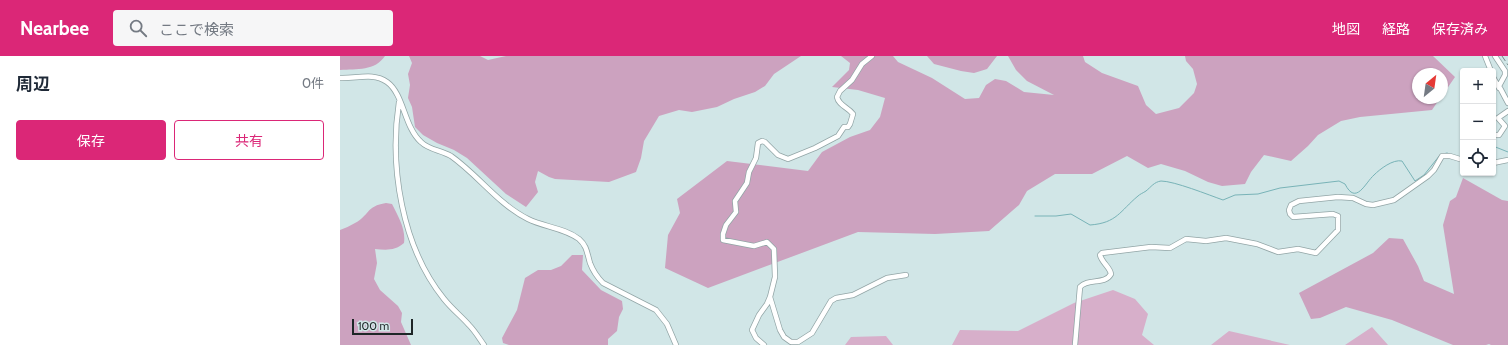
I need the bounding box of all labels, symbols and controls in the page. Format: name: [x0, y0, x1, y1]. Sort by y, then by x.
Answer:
search box: [113, 10, 393, 46]
text: Nearbee: [20, 17, 89, 40]
icon: search: [127, 17, 149, 39]
text: 地図: [1332, 20, 1360, 38]
text: 経路: [1382, 20, 1410, 38]
text: 保存済み: [1432, 20, 1488, 38]
text: ここで検索: [159, 21, 234, 39]
north arrow: [1412, 68, 1448, 104]
map controls: [1460, 68, 1496, 176]
button: +: [1460, 68, 1496, 104]
text: 周辺: [16, 74, 50, 94]
text: 0件: [302, 75, 324, 91]
button: −: [1460, 104, 1496, 140]
button: 保存: [16, 120, 166, 160]
button: 共有: [174, 120, 324, 160]
button: locate: [1460, 140, 1496, 176]
scale bar: [352, 317, 413, 336]
text: 100 m: [358, 319, 389, 333]

